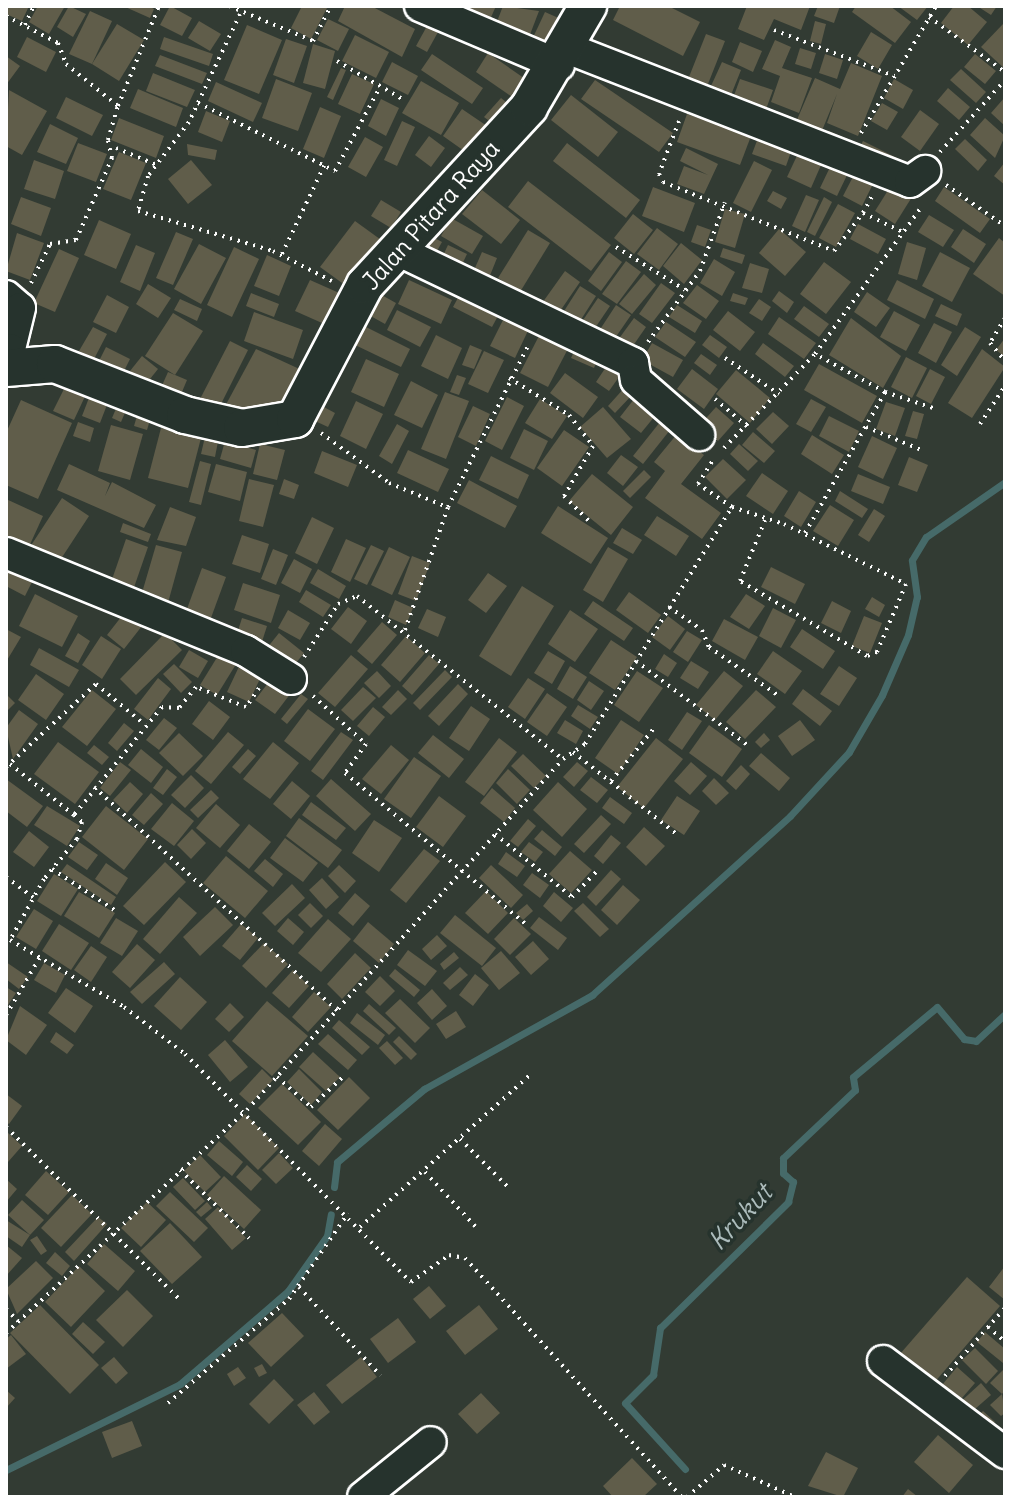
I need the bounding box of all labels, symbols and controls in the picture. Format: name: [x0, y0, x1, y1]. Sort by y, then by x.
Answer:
street label: Jalan Pitara Raya: [356, 134, 506, 296]
water label: Krukut: [702, 1177, 778, 1257]

